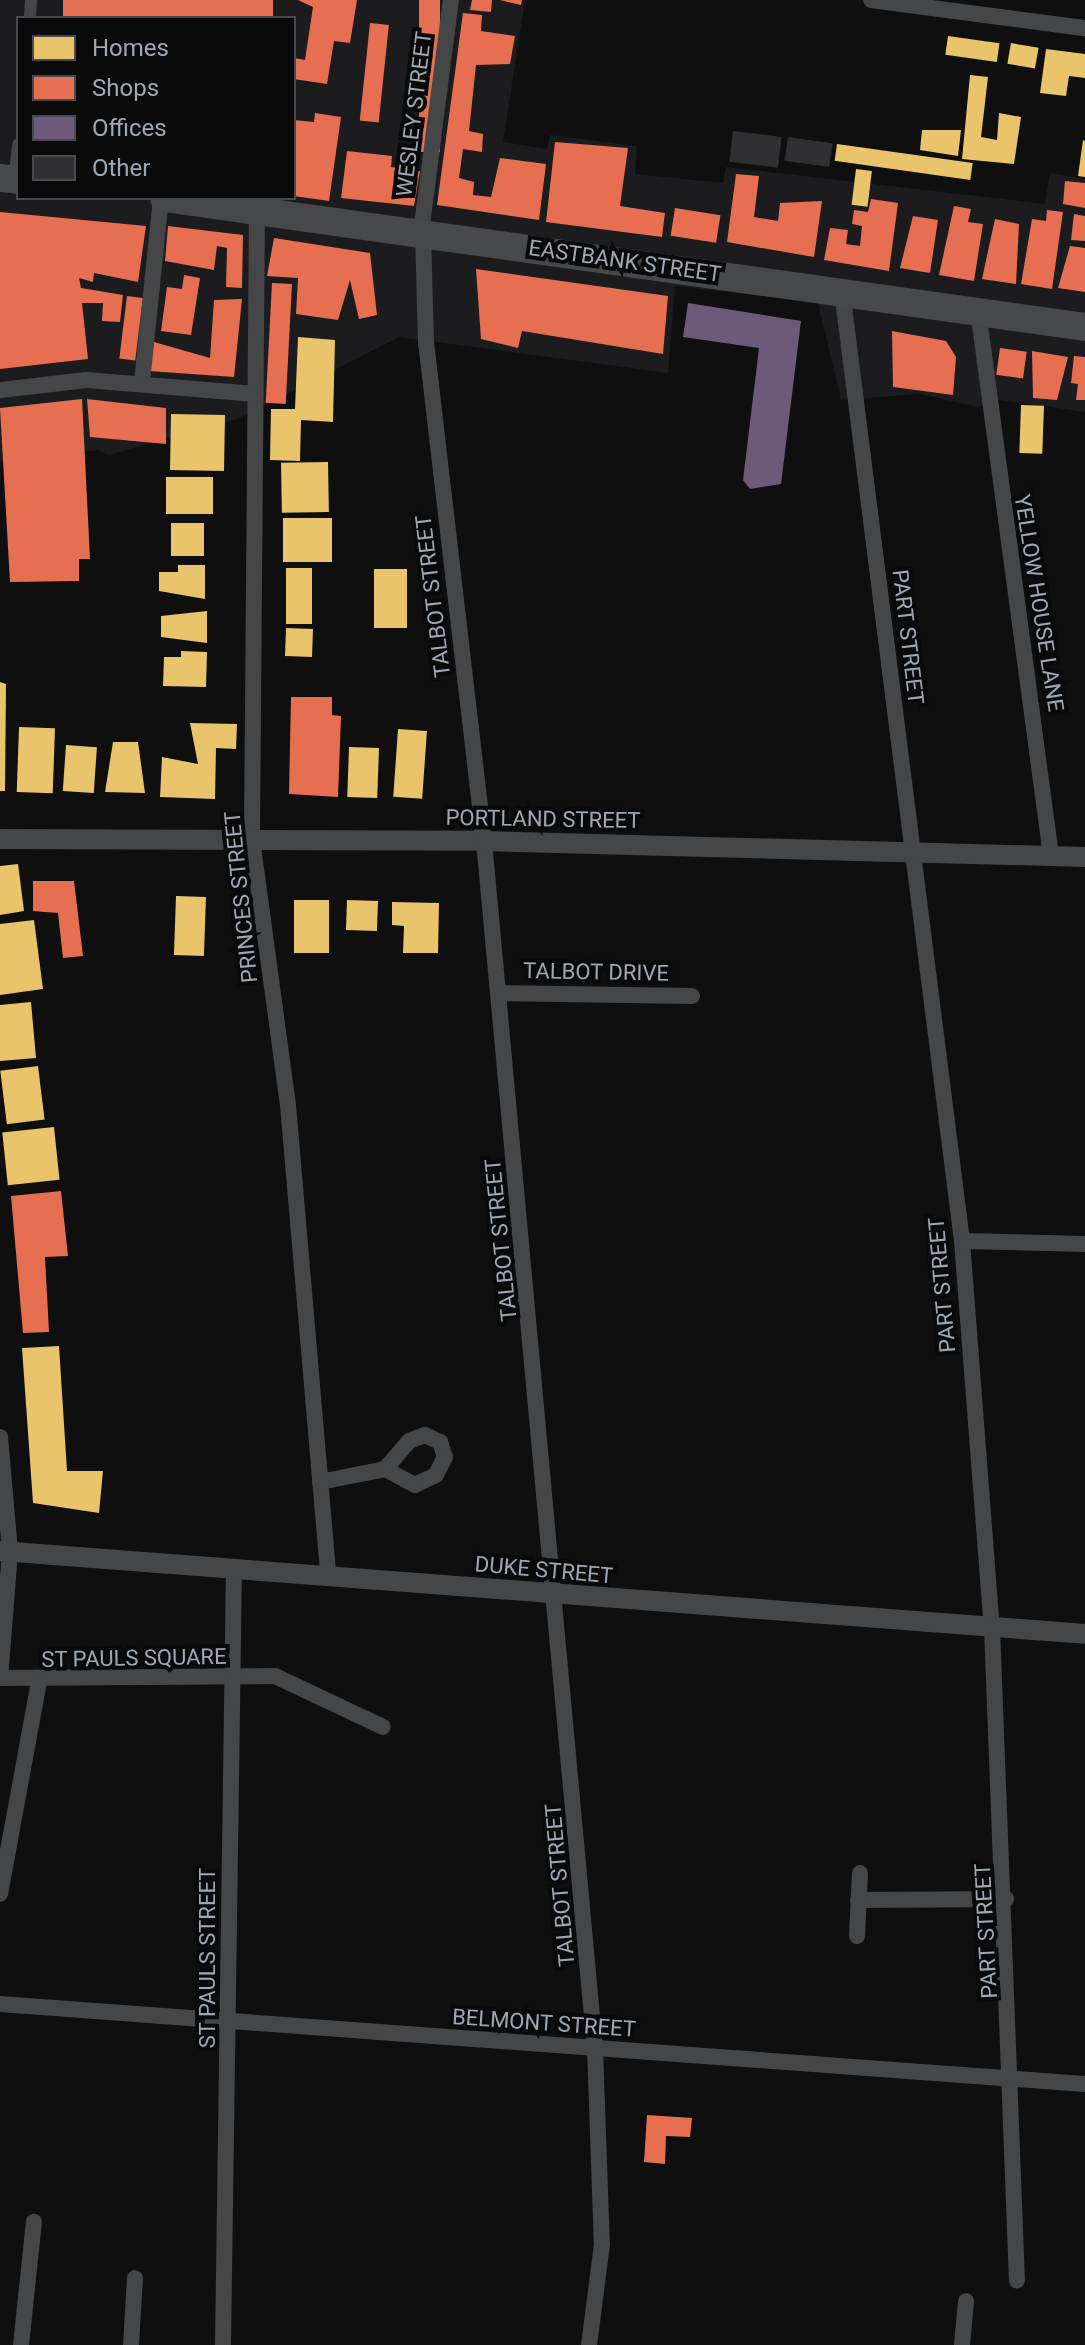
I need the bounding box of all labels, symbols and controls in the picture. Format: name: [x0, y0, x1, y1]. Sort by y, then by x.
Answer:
legend: [16, 16, 296, 200]
street label: WESLEY STREET: [391, 30, 437, 198]
text: Homes: [92, 34, 169, 62]
text: Shops: [92, 74, 159, 102]
text: Offices: [92, 114, 167, 142]
text: Other: [92, 154, 150, 182]
street label: EASTBANK STREET: [527, 234, 723, 288]
street label: YELLOW HOUSE LANE: [1009, 493, 1069, 713]
street label: TALBOT STREET: [410, 513, 456, 679]
street label: PART STREET: [887, 568, 929, 706]
street label: PORTLAND STREET: [445, 804, 641, 834]
street label: PRINCES STREET: [219, 810, 263, 984]
street label: TALBOT DRIVE: [523, 958, 669, 986]
street label: TALBOT STREET: [479, 1157, 523, 1323]
street label: PART STREET: [923, 1216, 961, 1354]
street label: DUKE STREET: [474, 1551, 614, 1589]
street label: ST PAULS SQUARE: [41, 1643, 227, 1673]
street label: TALBOT STREET: [540, 1802, 580, 1968]
street label: PART STREET: [969, 1862, 1003, 2000]
street label: ST PAULS STREET: [195, 1868, 221, 2048]
street label: BELMONT STREET: [451, 2003, 637, 2043]

